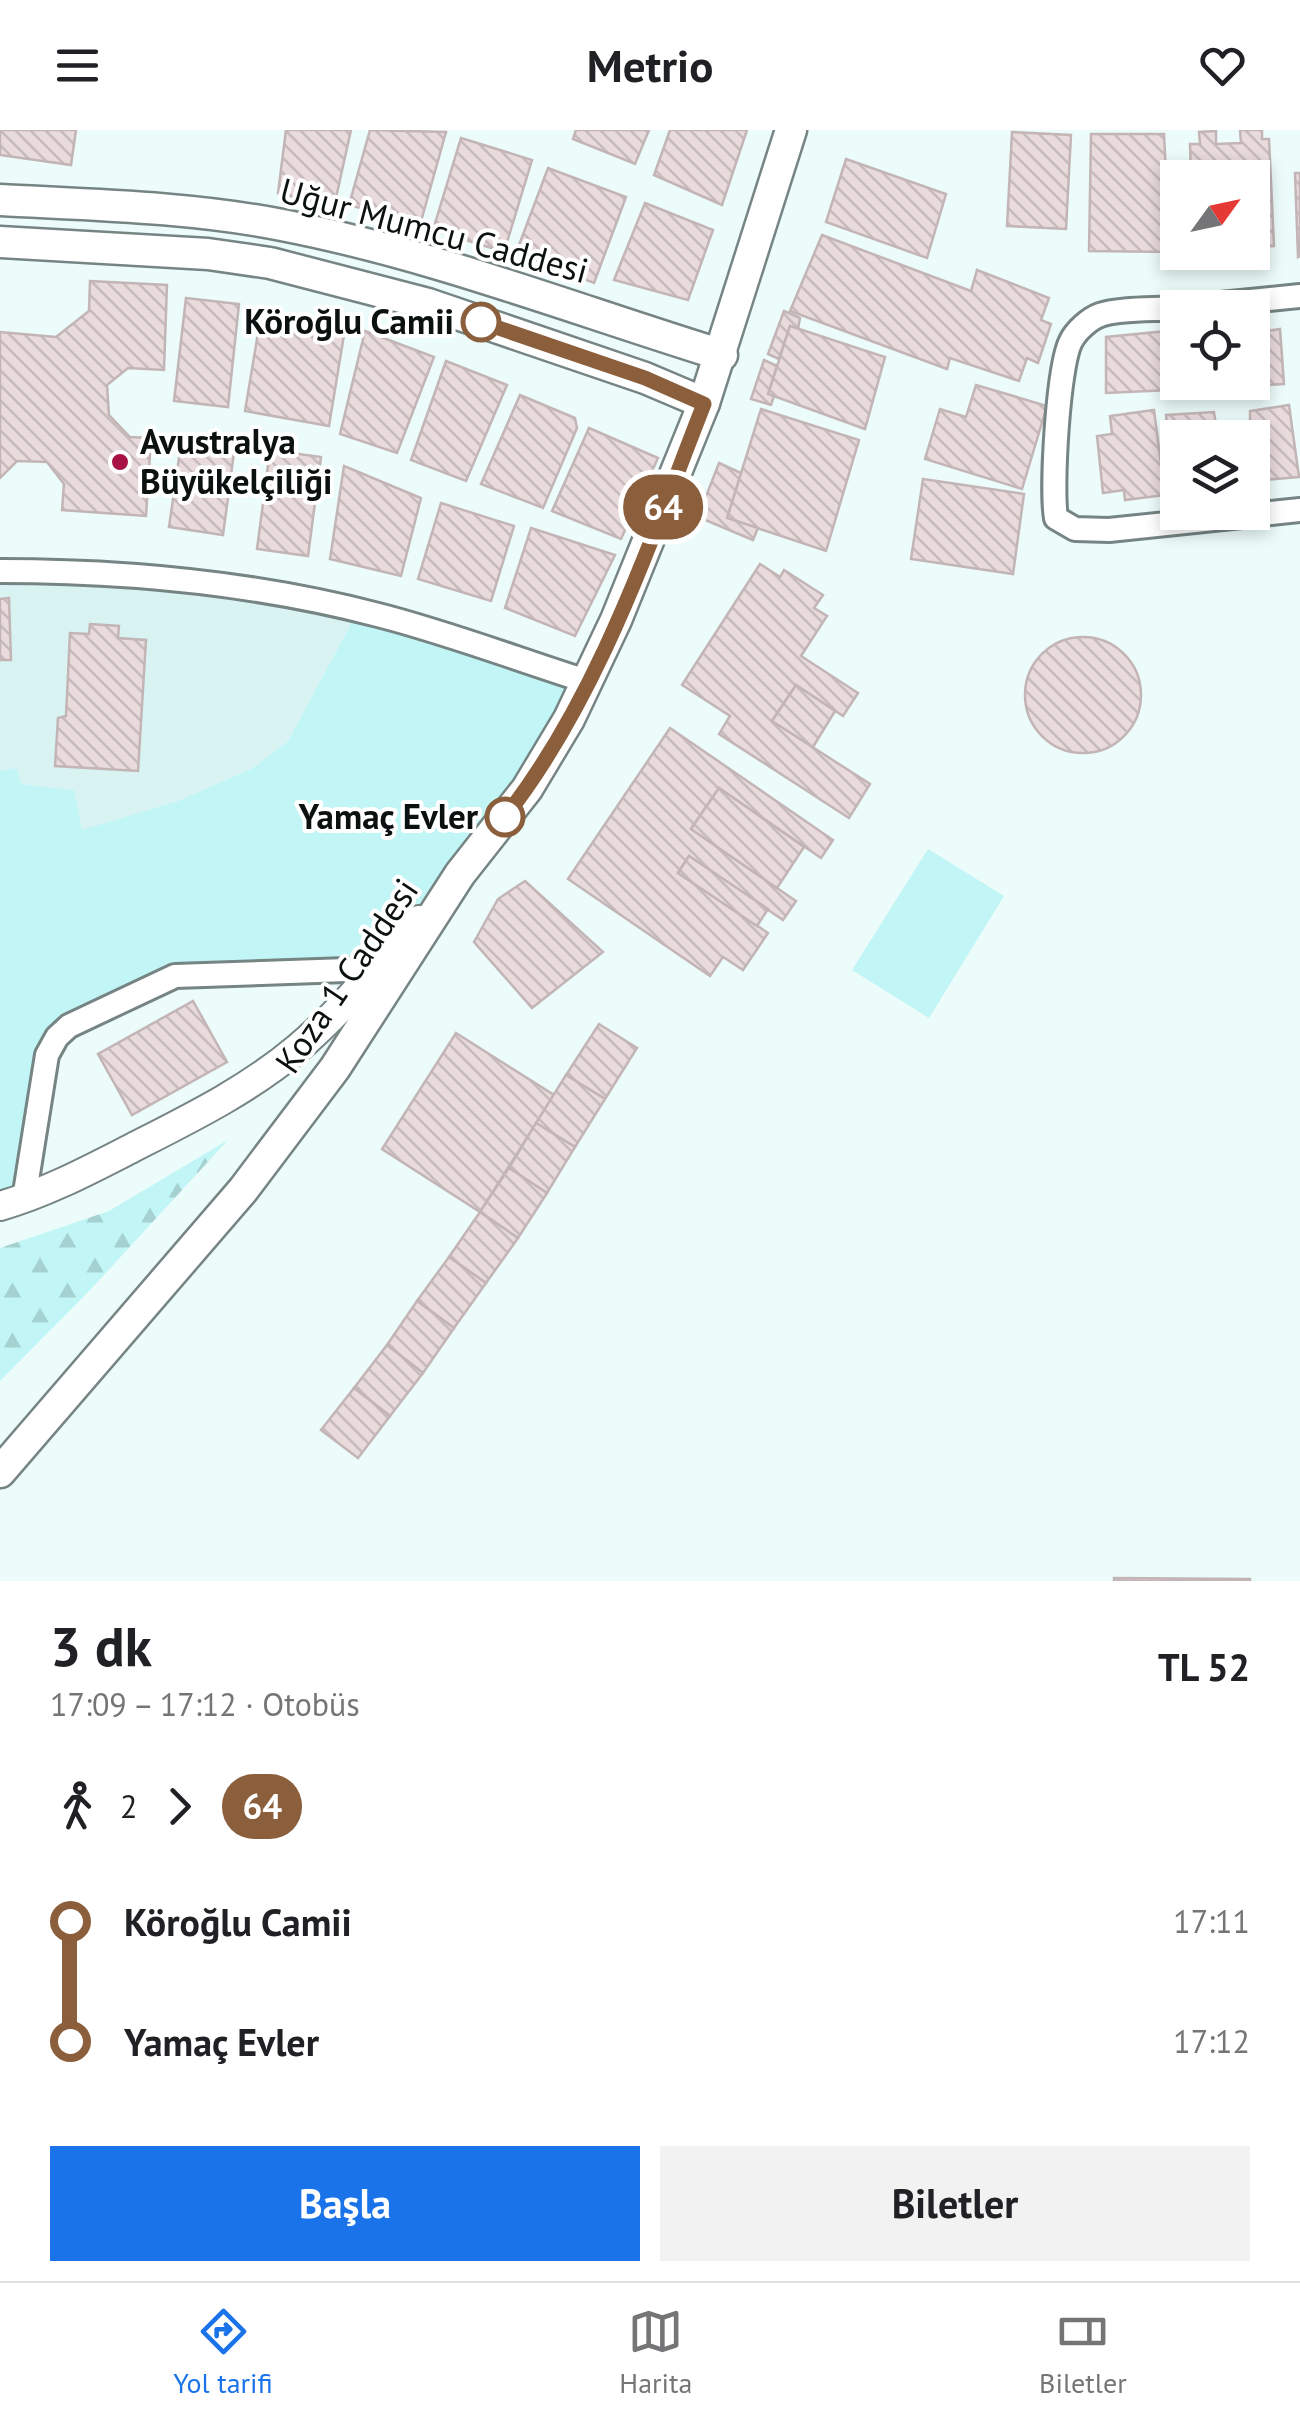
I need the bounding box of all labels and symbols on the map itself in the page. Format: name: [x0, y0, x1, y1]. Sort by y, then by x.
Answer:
north arrow: [1160, 160, 1270, 270]
street label: Uğur Mumcu Caddesi: [275, 167, 593, 293]
place label: Köroğlu Camii: [244, 298, 454, 344]
marker: Köroğlu Camii: [462, 303, 500, 341]
place label: Avustralya Büyükelçiliği: [140, 418, 332, 504]
marker: Avustralya Büyükelçiliği: [109, 451, 131, 473]
line badge: 64: [618, 474, 708, 540]
place label: Yamaç Evler: [297, 793, 479, 839]
marker: Yamaç Evler: [486, 798, 524, 836]
street label: Koza 1 Caddesi: [264, 869, 428, 1082]

